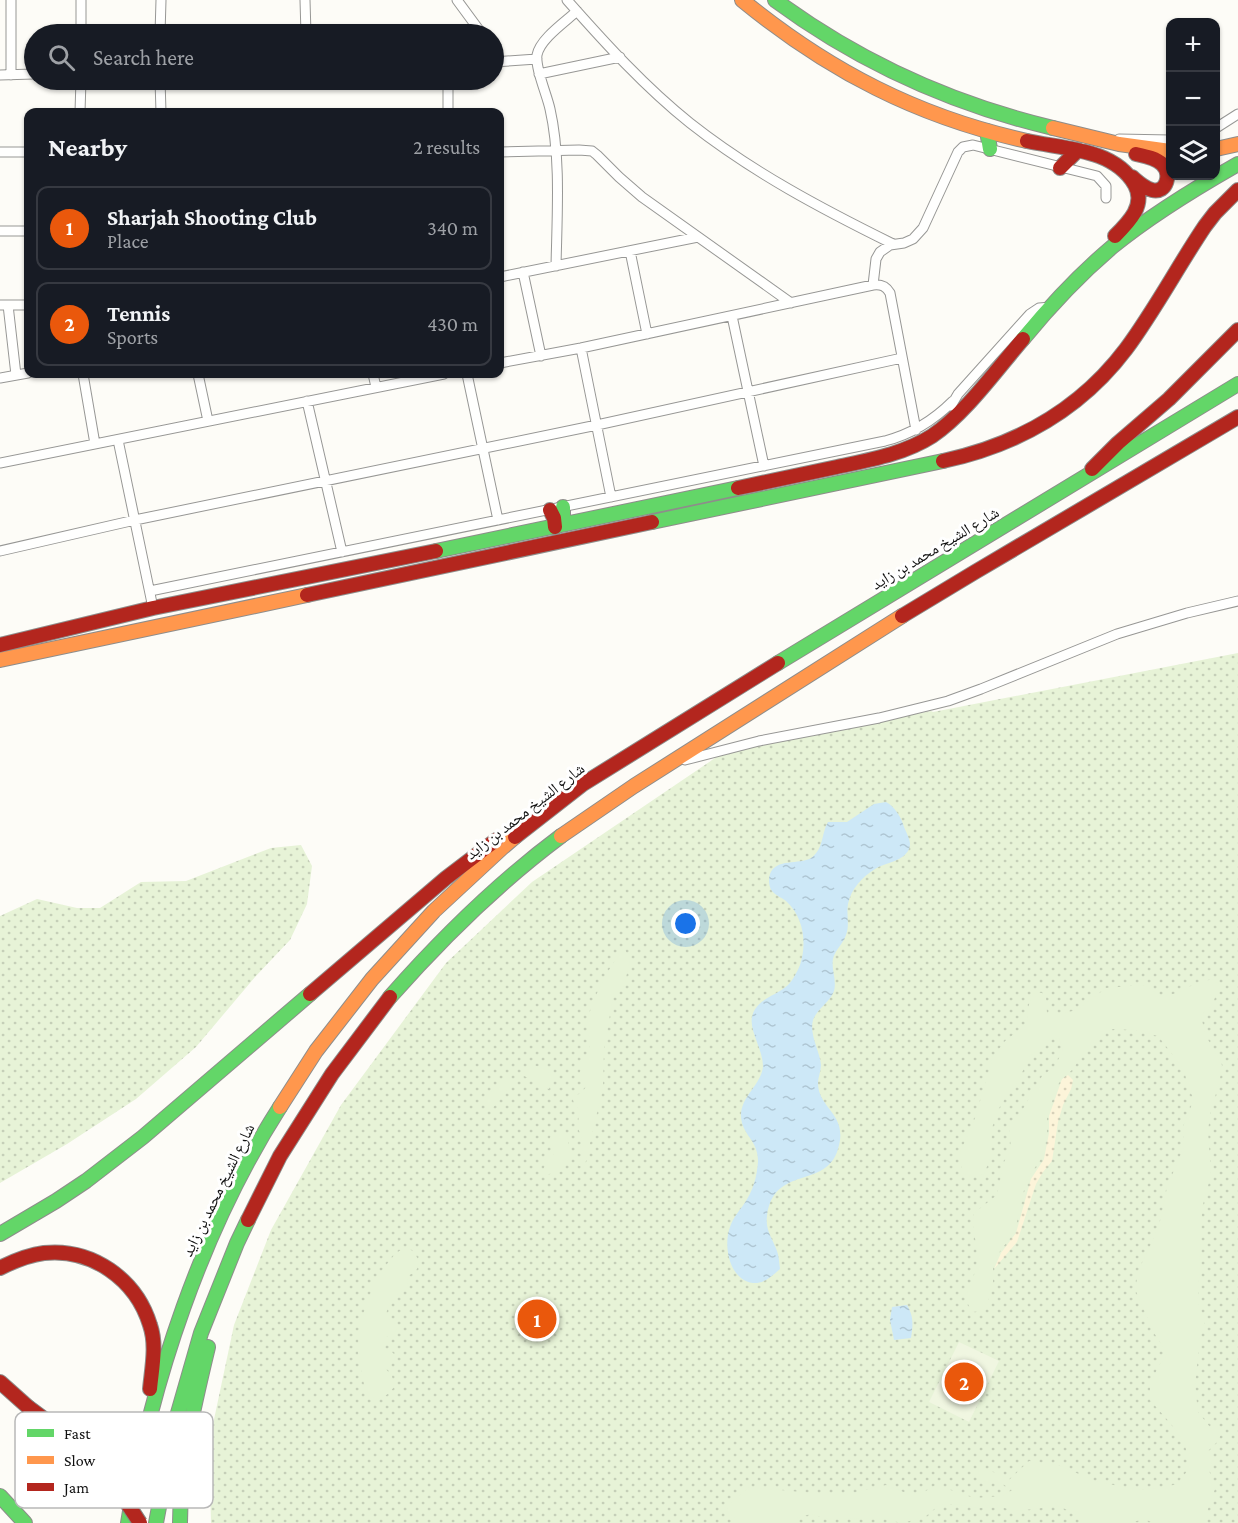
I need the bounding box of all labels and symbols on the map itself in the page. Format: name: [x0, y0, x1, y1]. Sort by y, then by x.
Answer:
street label: شارع الشيخ محمد بن زايد: [868, 503, 1003, 594]
street label: شارع الشيخ محمد بن زايد: [462, 759, 589, 864]
your location: [671, 909, 700, 938]
street label: شارع الشيخ محمد بن زايد: [178, 1121, 259, 1260]
pin: 1: [518, 1296, 556, 1342]
pin: 2: [944, 1360, 984, 1404]
legend: [15, 1412, 213, 1508]
text: Fast: [64, 1425, 91, 1442]
text: Slow: [64, 1452, 96, 1469]
text: Jam: [62, 1479, 89, 1497]

